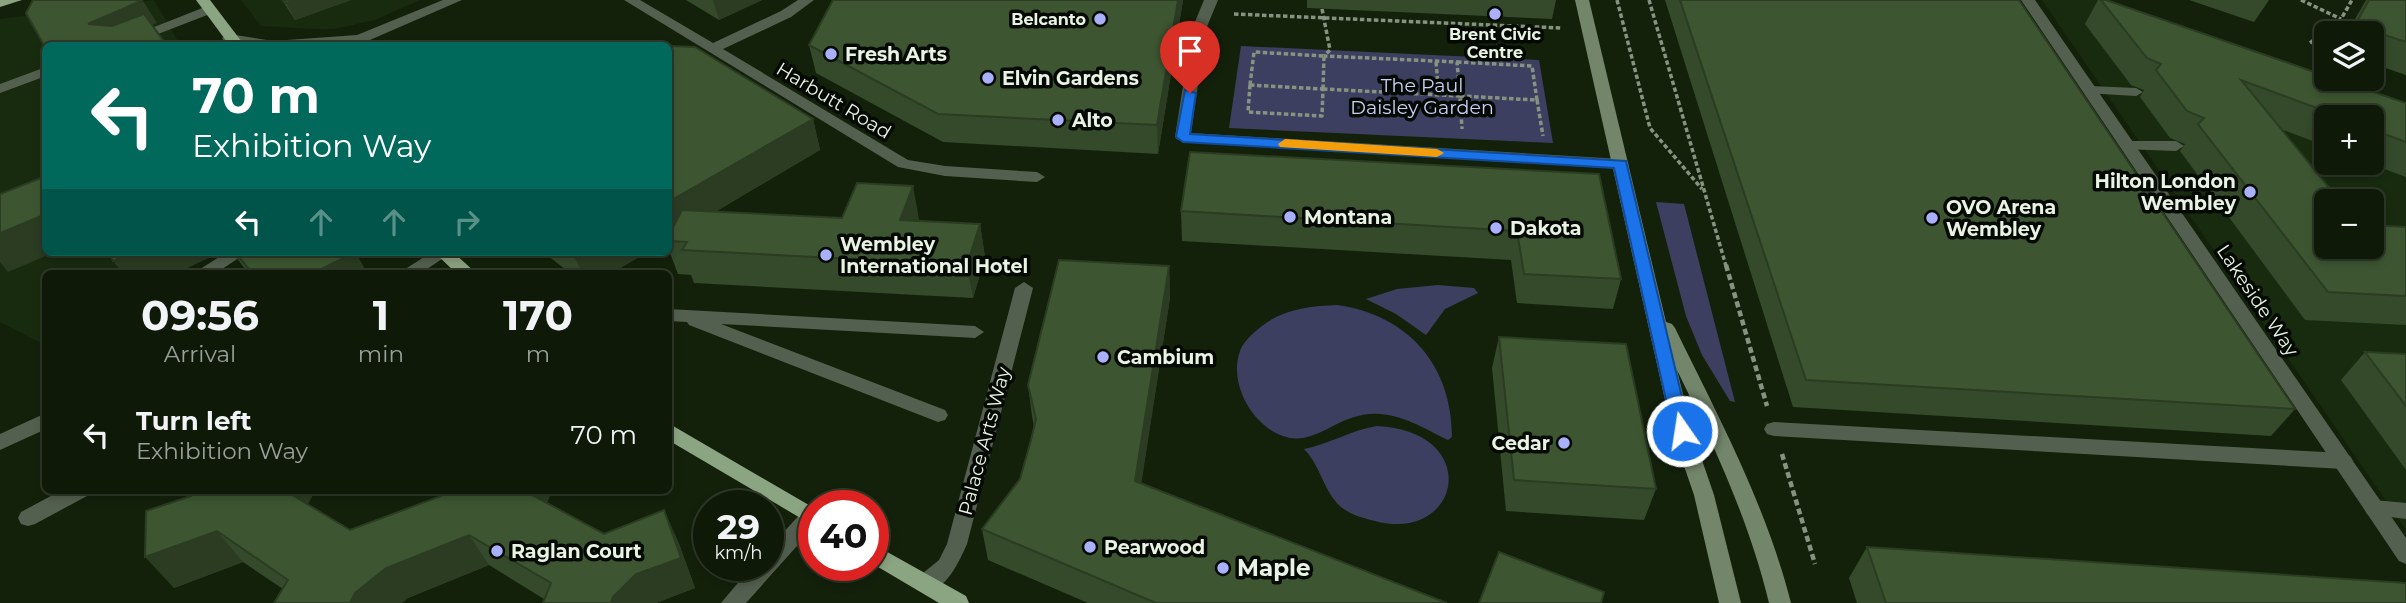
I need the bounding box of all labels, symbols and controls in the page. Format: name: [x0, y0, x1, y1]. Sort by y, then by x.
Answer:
marker: Brent Civic Centre: [1487, 6, 1503, 22]
place label: Belcanto: [1011, 10, 1086, 29]
marker: Belcanto: [1092, 11, 1108, 27]
pin: [1160, 21, 1220, 93]
map controls: [2314, 21, 2384, 259]
button: layers: [2314, 21, 2384, 91]
place label: Brent Civic Centre: [1449, 25, 1541, 62]
icon: arrive: [1171, 32, 1209, 70]
place label: Fresh Arts: [845, 43, 947, 66]
marker: Fresh Arts: [823, 46, 839, 62]
street label: Harbutt Road: [772, 57, 895, 144]
text: 70 m: [192, 66, 320, 125]
place label: Elvin Gardens: [1002, 67, 1139, 90]
icon: left: [77, 70, 168, 161]
marker: Elvin Gardens: [980, 70, 996, 86]
park label: The Paul Daisley Garden: [1350, 74, 1494, 119]
button: +: [2314, 105, 2384, 175]
place label: Alto: [1071, 109, 1113, 132]
marker: Alto: [1050, 112, 1066, 128]
text: Exhibition Way: [192, 126, 431, 165]
place label: Hilton London Wembley: [2095, 170, 2237, 215]
marker: Hilton London Wembley: [2242, 184, 2258, 200]
button: −: [2314, 189, 2384, 259]
place label: OVO Arena Wembley: [1946, 196, 2056, 241]
icon: left: [229, 203, 267, 241]
icon: ahead: [302, 203, 340, 241]
icon: ahead: [375, 203, 413, 241]
icon: right: [448, 203, 486, 241]
place label: Montana: [1304, 206, 1392, 229]
marker: Montana: [1282, 209, 1298, 225]
marker: OVO Arena Wembley: [1924, 210, 1940, 226]
place label: Dakota: [1510, 217, 1582, 240]
marker: Dakota: [1488, 220, 1504, 236]
place label: Wembley International Hotel: [840, 233, 1028, 278]
street label: Lakeside Way: [2212, 240, 2304, 361]
marker: Wembley International Hotel: [818, 247, 834, 263]
text: 09:56: [141, 289, 259, 341]
text: 1: [373, 289, 389, 341]
text: 170: [503, 289, 573, 341]
text: Arrival: [164, 340, 236, 368]
text: min: [358, 340, 404, 368]
text: m: [526, 340, 550, 368]
place label: Cambium: [1117, 346, 1214, 369]
marker: Cambium: [1095, 349, 1111, 365]
street label: Palace Arts Way: [954, 364, 1016, 518]
position arrow: [1645, 394, 1719, 468]
text: Turn left: [136, 405, 252, 437]
icon: left: [77, 416, 115, 454]
text: 70 m: [571, 419, 637, 451]
place label: Cedar: [1492, 432, 1550, 455]
marker: Cedar: [1556, 435, 1572, 451]
text: Exhibition Way: [136, 437, 308, 465]
speed limit sign: 40: [798, 490, 889, 581]
text: 29: [717, 505, 760, 548]
place label: Pearwood: [1104, 536, 1205, 559]
marker: Pearwood: [1082, 539, 1098, 555]
place label: Raglan Court: [511, 540, 642, 563]
text: km/h: [714, 542, 763, 564]
marker: Raglan Court: [489, 543, 505, 559]
place label: Maple: [1237, 554, 1310, 582]
marker: Maple: [1215, 560, 1231, 576]

